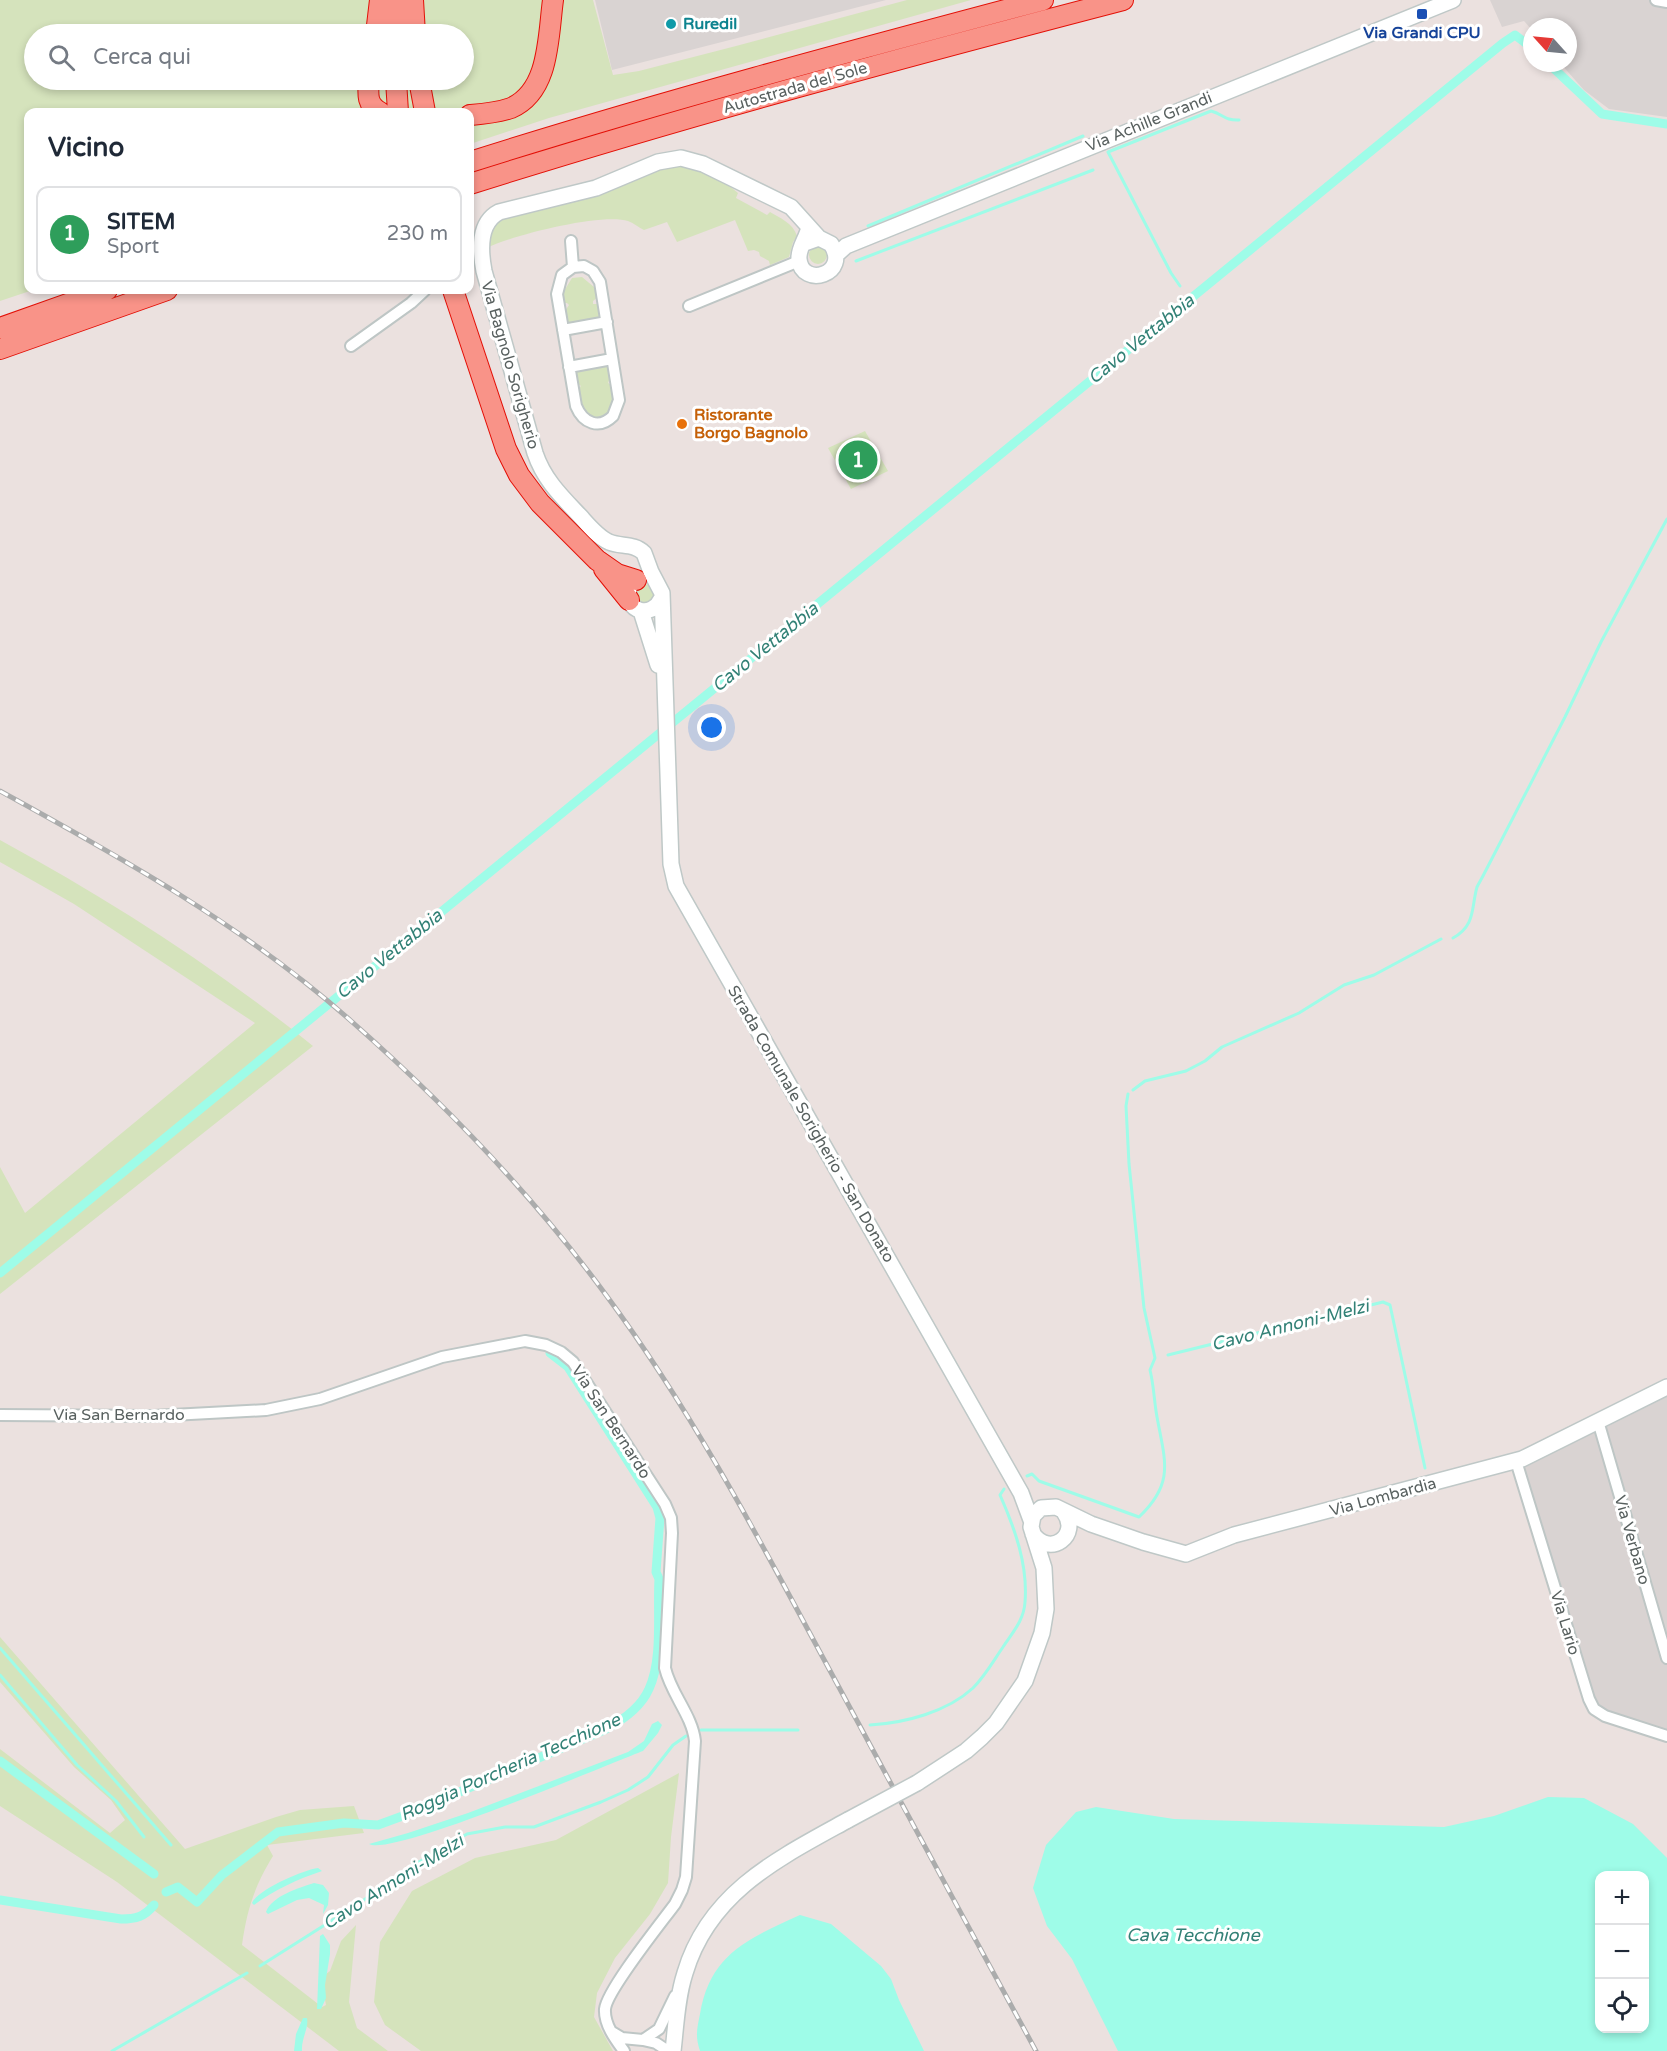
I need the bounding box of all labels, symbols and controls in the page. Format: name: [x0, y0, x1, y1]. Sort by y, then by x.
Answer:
marker: Via Grandi CPU: [1415, 7, 1429, 21]
place label: Ruredil: [683, 14, 737, 34]
marker: Ruredil: [664, 17, 678, 31]
north arrow: [1523, 18, 1577, 72]
place label: Via Grandi CPU: [1363, 23, 1481, 43]
search box: [24, 24, 474, 90]
icon: search: [45, 41, 78, 74]
text: Cerca qui: [93, 44, 191, 70]
street label: Autostrada del Sole: [721, 58, 869, 118]
street label: Via Achille Grandi: [1083, 88, 1215, 156]
text: Vicino: [48, 132, 124, 163]
text: SITEM: [107, 209, 176, 235]
text: 1: [63, 222, 76, 246]
text: 230 m: [387, 222, 448, 246]
text: Sport: [107, 235, 159, 259]
street label: Via Bagnolo Sorigherio: [476, 279, 544, 451]
water label: Cavo Vettabbia: [1083, 289, 1199, 389]
place label: Ristorante Borgo Bagnolo: [694, 405, 808, 443]
marker: Ristorante Borgo Bagnolo: [675, 417, 689, 431]
pin: 1: [838, 438, 878, 482]
water label: Cavo Vettabbia: [707, 597, 823, 697]
your location: [697, 713, 726, 742]
water label: Cavo Vettabbia: [331, 904, 447, 1004]
street label: Strada Comunale Sorigherio - San Donato: [723, 982, 899, 1266]
water label: Cavo Annoni-Melzi: [1209, 1294, 1374, 1355]
street label: Via San Bernardo: [567, 1361, 655, 1483]
street label: Via San Bernardo: [53, 1405, 185, 1425]
street label: Via Lombardia: [1327, 1473, 1439, 1521]
street label: Via Verbano: [1610, 1493, 1654, 1587]
street label: Via Lario: [1546, 1588, 1584, 1658]
water label: Roggia Porcheria Tecchione: [396, 1708, 624, 1826]
water label: Cavo Annoni-Melzi: [319, 1828, 470, 1934]
map controls: [1595, 1871, 1649, 2033]
button: +: [1595, 1871, 1649, 1925]
water label: Cava Tecchione: [1126, 1924, 1260, 1946]
button: −: [1595, 1925, 1649, 1979]
button: locate: [1595, 1979, 1649, 2033]

